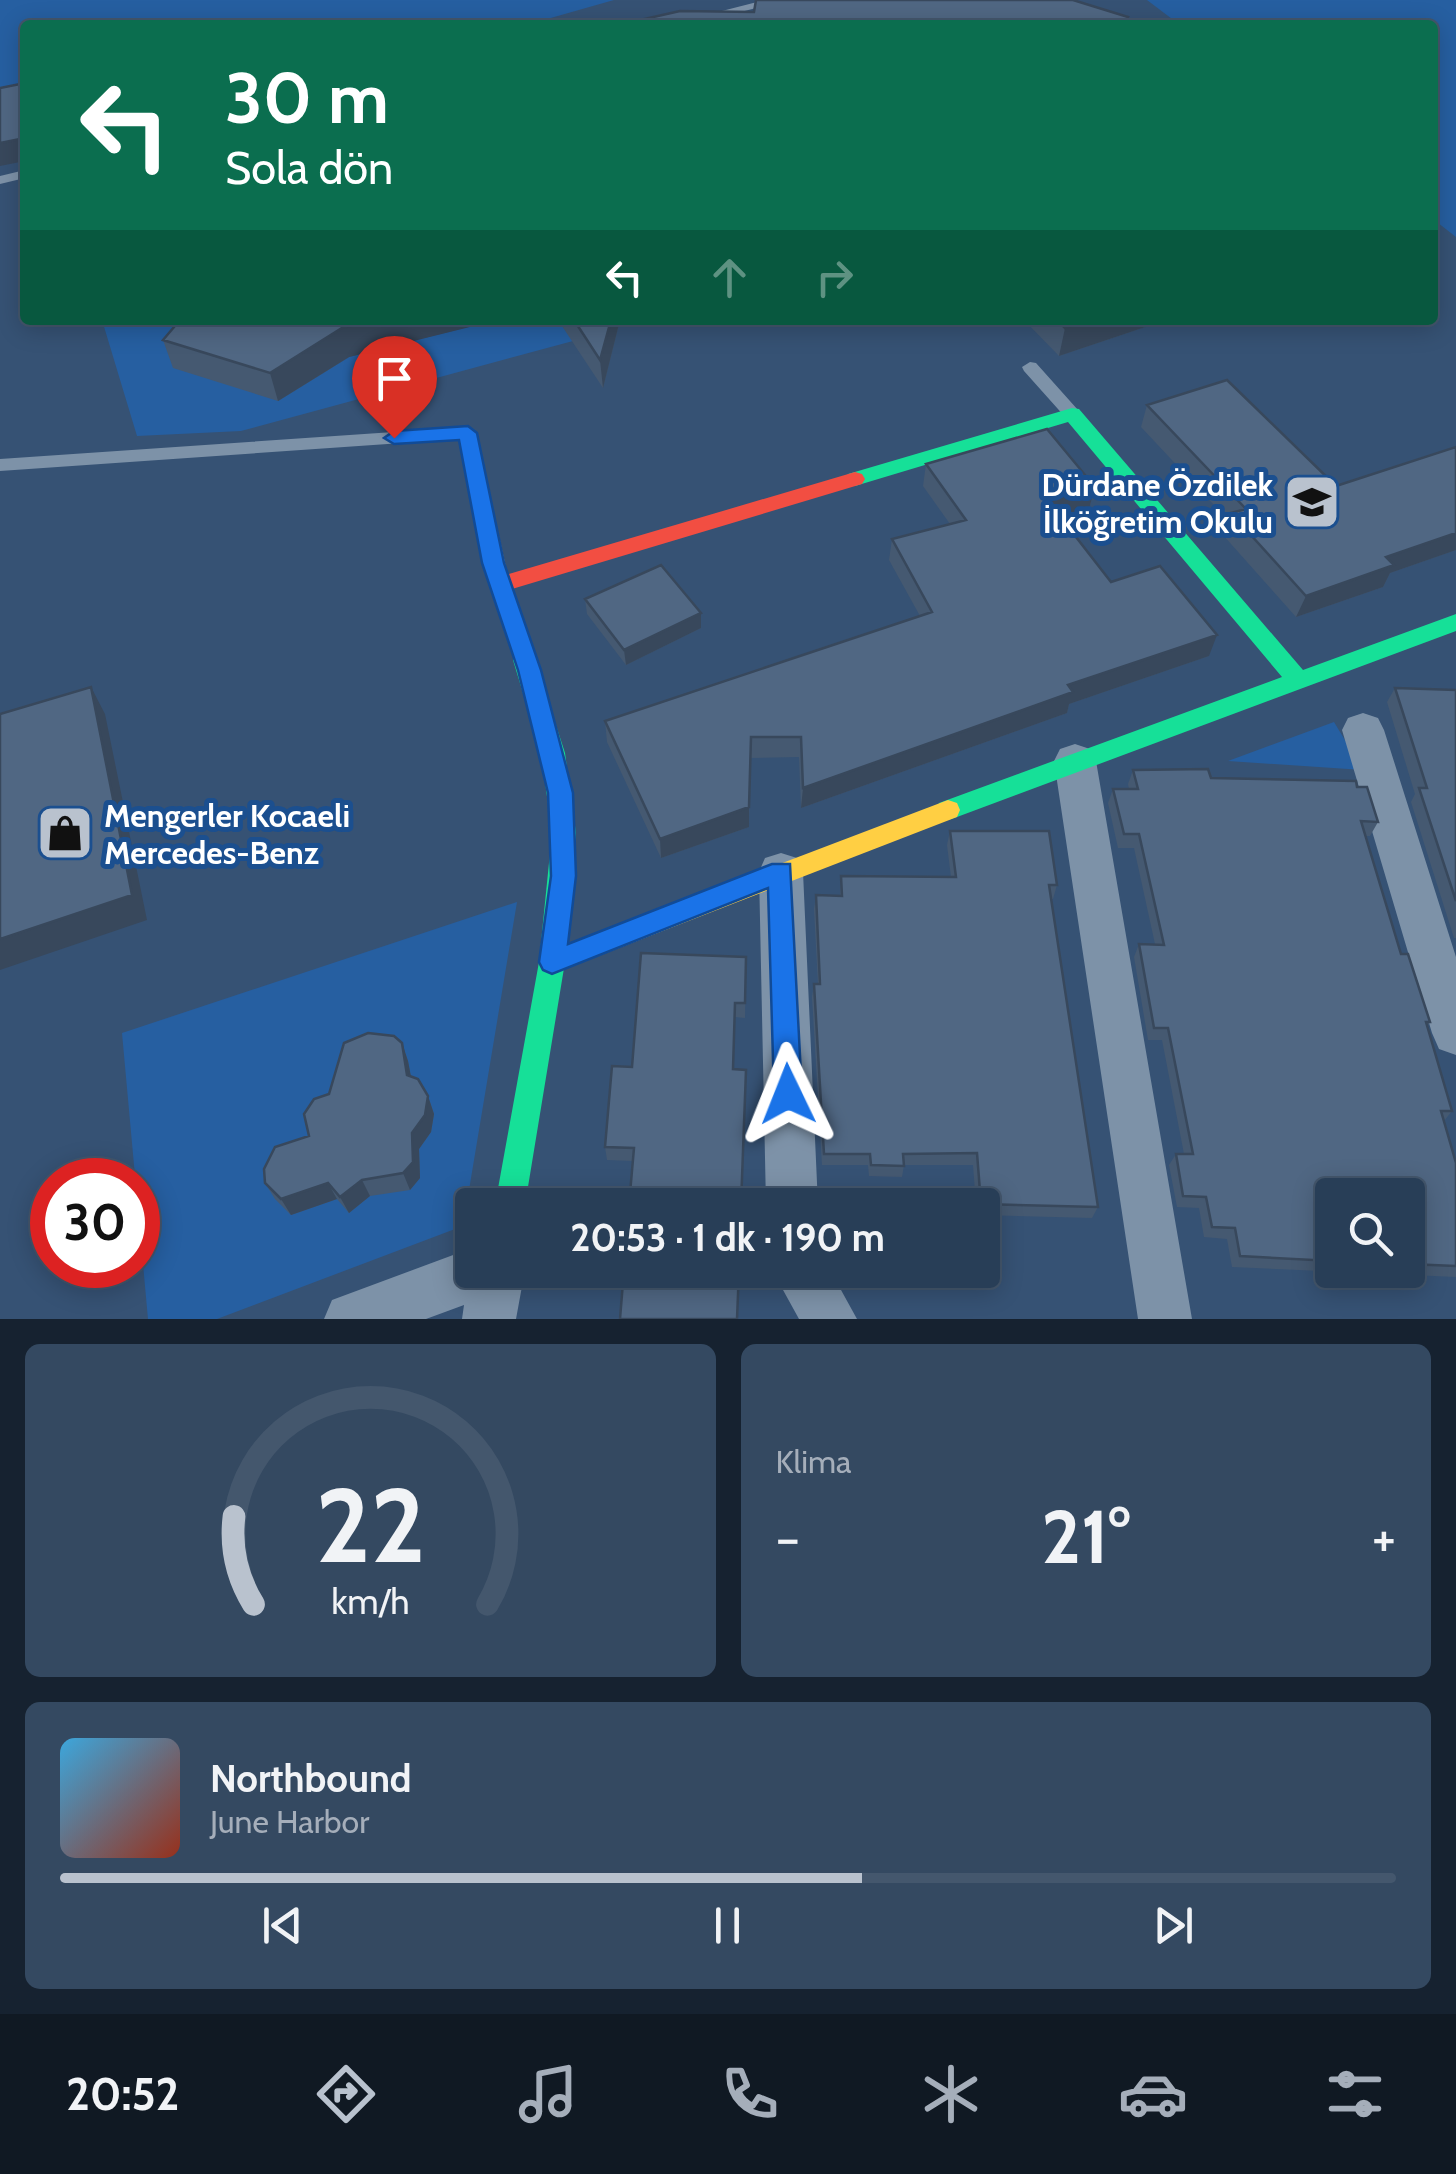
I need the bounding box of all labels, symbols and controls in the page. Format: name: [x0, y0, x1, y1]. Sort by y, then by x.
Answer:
text: 30 m: [225, 55, 389, 141]
icon: left: [60, 60, 190, 190]
text: Sola dön: [225, 141, 393, 195]
icon: left: [597, 250, 652, 305]
icon: ahead: [702, 250, 757, 305]
icon: right: [807, 250, 862, 305]
pin: [352, 336, 437, 439]
icon: arrive: [367, 351, 422, 406]
place label: Dürdane Özdilek İlköğretim Okulu: [1041, 465, 1273, 541]
school or university icon: Dürdane Özdilek İlköğretim Okulu: [1282, 472, 1342, 532]
place label: Mengerler Kocaeli Mercedes-Benz: [104, 796, 350, 872]
shop icon: Mengerler Kocaeli Mercedes-Benz: [35, 803, 95, 863]
position arrow: [736, 1042, 840, 1146]
speed limit sign: 30: [30, 1158, 160, 1288]
map controls: [1315, 1178, 1425, 1288]
button: search: [1315, 1178, 1425, 1288]
text: 20:53 · 1 dk · 190 m: [570, 1214, 885, 1261]
text: Klima: [776, 1442, 851, 1481]
text: 22: [315, 1462, 425, 1588]
text: 21°: [1041, 1491, 1130, 1582]
text: −: [776, 1504, 800, 1571]
text: +: [1372, 1504, 1396, 1571]
text: km/h: [331, 1580, 409, 1623]
text: Northbound: [210, 1755, 412, 1802]
text: June Harbor: [210, 1802, 369, 1841]
icon: previous: [255, 1898, 310, 1953]
icon: pause: [700, 1898, 755, 1953]
icon: next: [1146, 1898, 1201, 1953]
icon: directions: [311, 2059, 381, 2129]
icon: music: [513, 2059, 583, 2129]
icon: phone: [715, 2059, 785, 2129]
icon: climate: [916, 2059, 986, 2129]
icon: car: [1118, 2059, 1188, 2129]
icon: filters: [1320, 2059, 1390, 2129]
text: 20:52: [66, 2067, 179, 2121]

